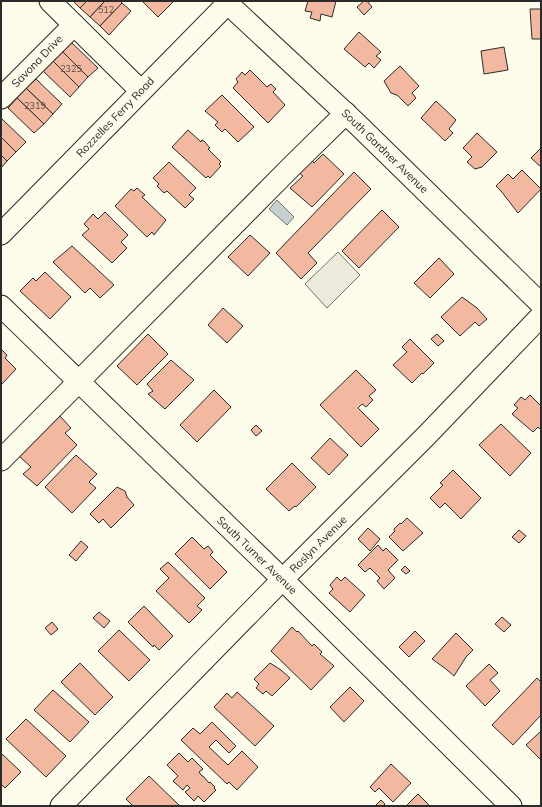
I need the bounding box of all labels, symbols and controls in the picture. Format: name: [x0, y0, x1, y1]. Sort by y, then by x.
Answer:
house number: 512: [98, 4, 114, 15]
street label: Savona Drive: [8, 32, 66, 90]
house number: 2325: [60, 63, 82, 74]
street label: Rozzelles Ferry Road: [73, 74, 157, 160]
house number: 2319: [24, 100, 46, 111]
street label: South Gardner Avenue: [339, 106, 431, 196]
street label: Roslyn Avenue: [286, 512, 350, 576]
street label: South Turner Avenue: [214, 513, 300, 597]

